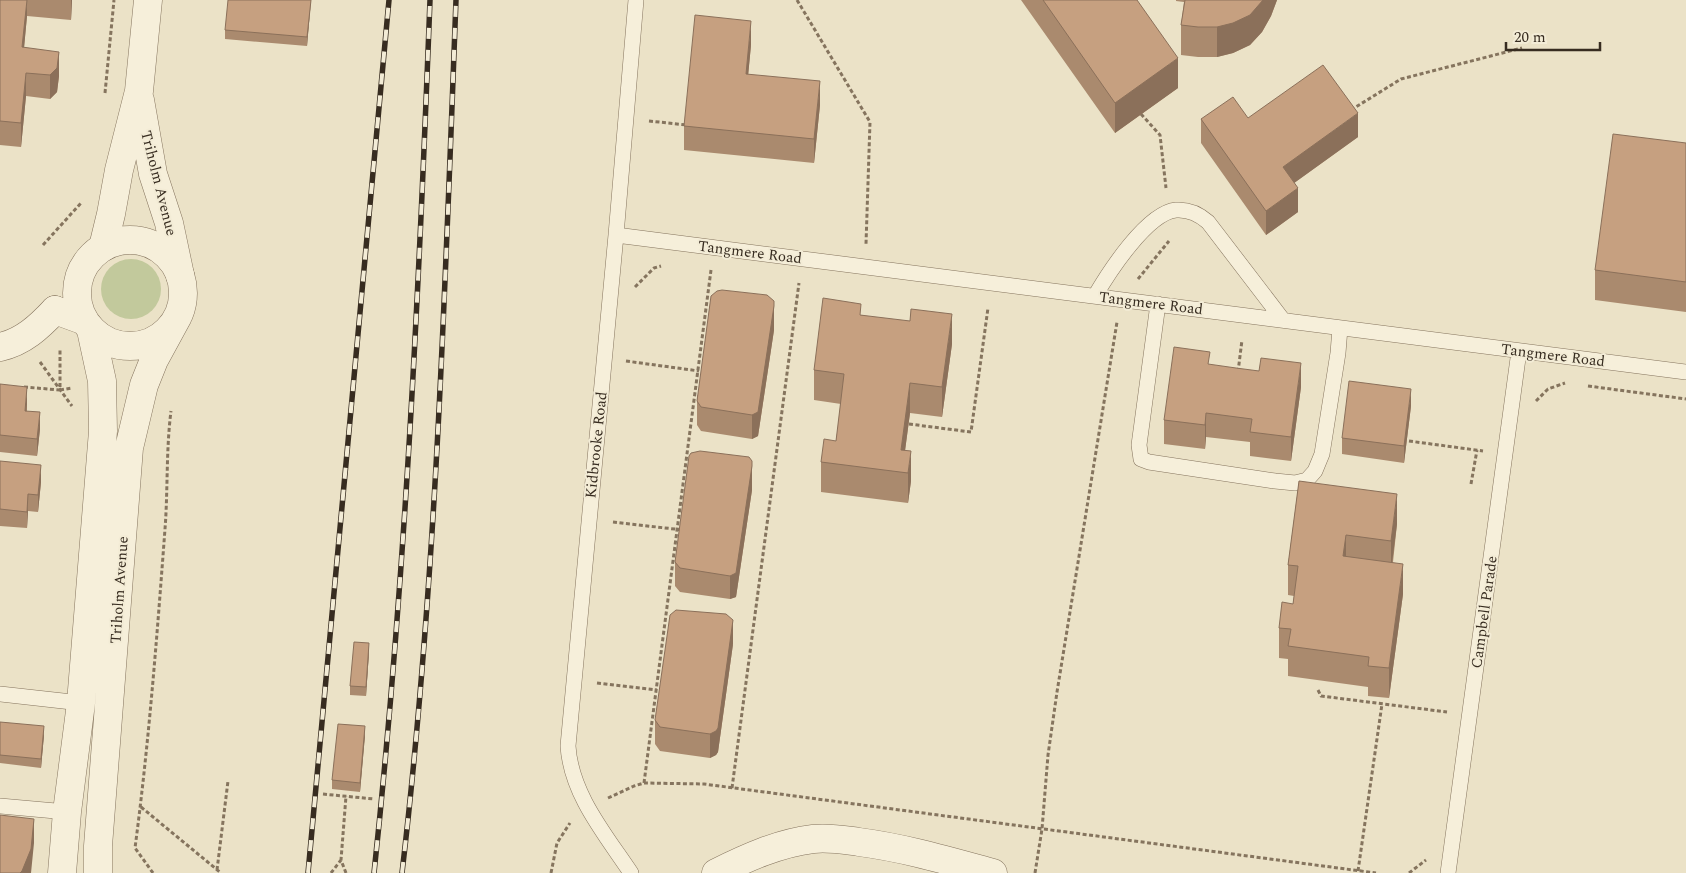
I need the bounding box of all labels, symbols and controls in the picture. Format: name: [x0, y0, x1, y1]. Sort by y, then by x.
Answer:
scale bar: [1506, 20, 1600, 52]
text: 20 m: [1514, 26, 1546, 49]
street label: Triholm Avenue: [134, 128, 183, 238]
street label: Tangmere Road: [697, 235, 803, 270]
street label: Tangmere Road: [1098, 286, 1204, 321]
street label: Tangmere Road: [1500, 338, 1606, 373]
street label: Kidbrooke Road: [579, 391, 614, 500]
street label: Triholm Avenue: [104, 536, 135, 645]
street label: Campbell Parade: [1465, 554, 1504, 670]

